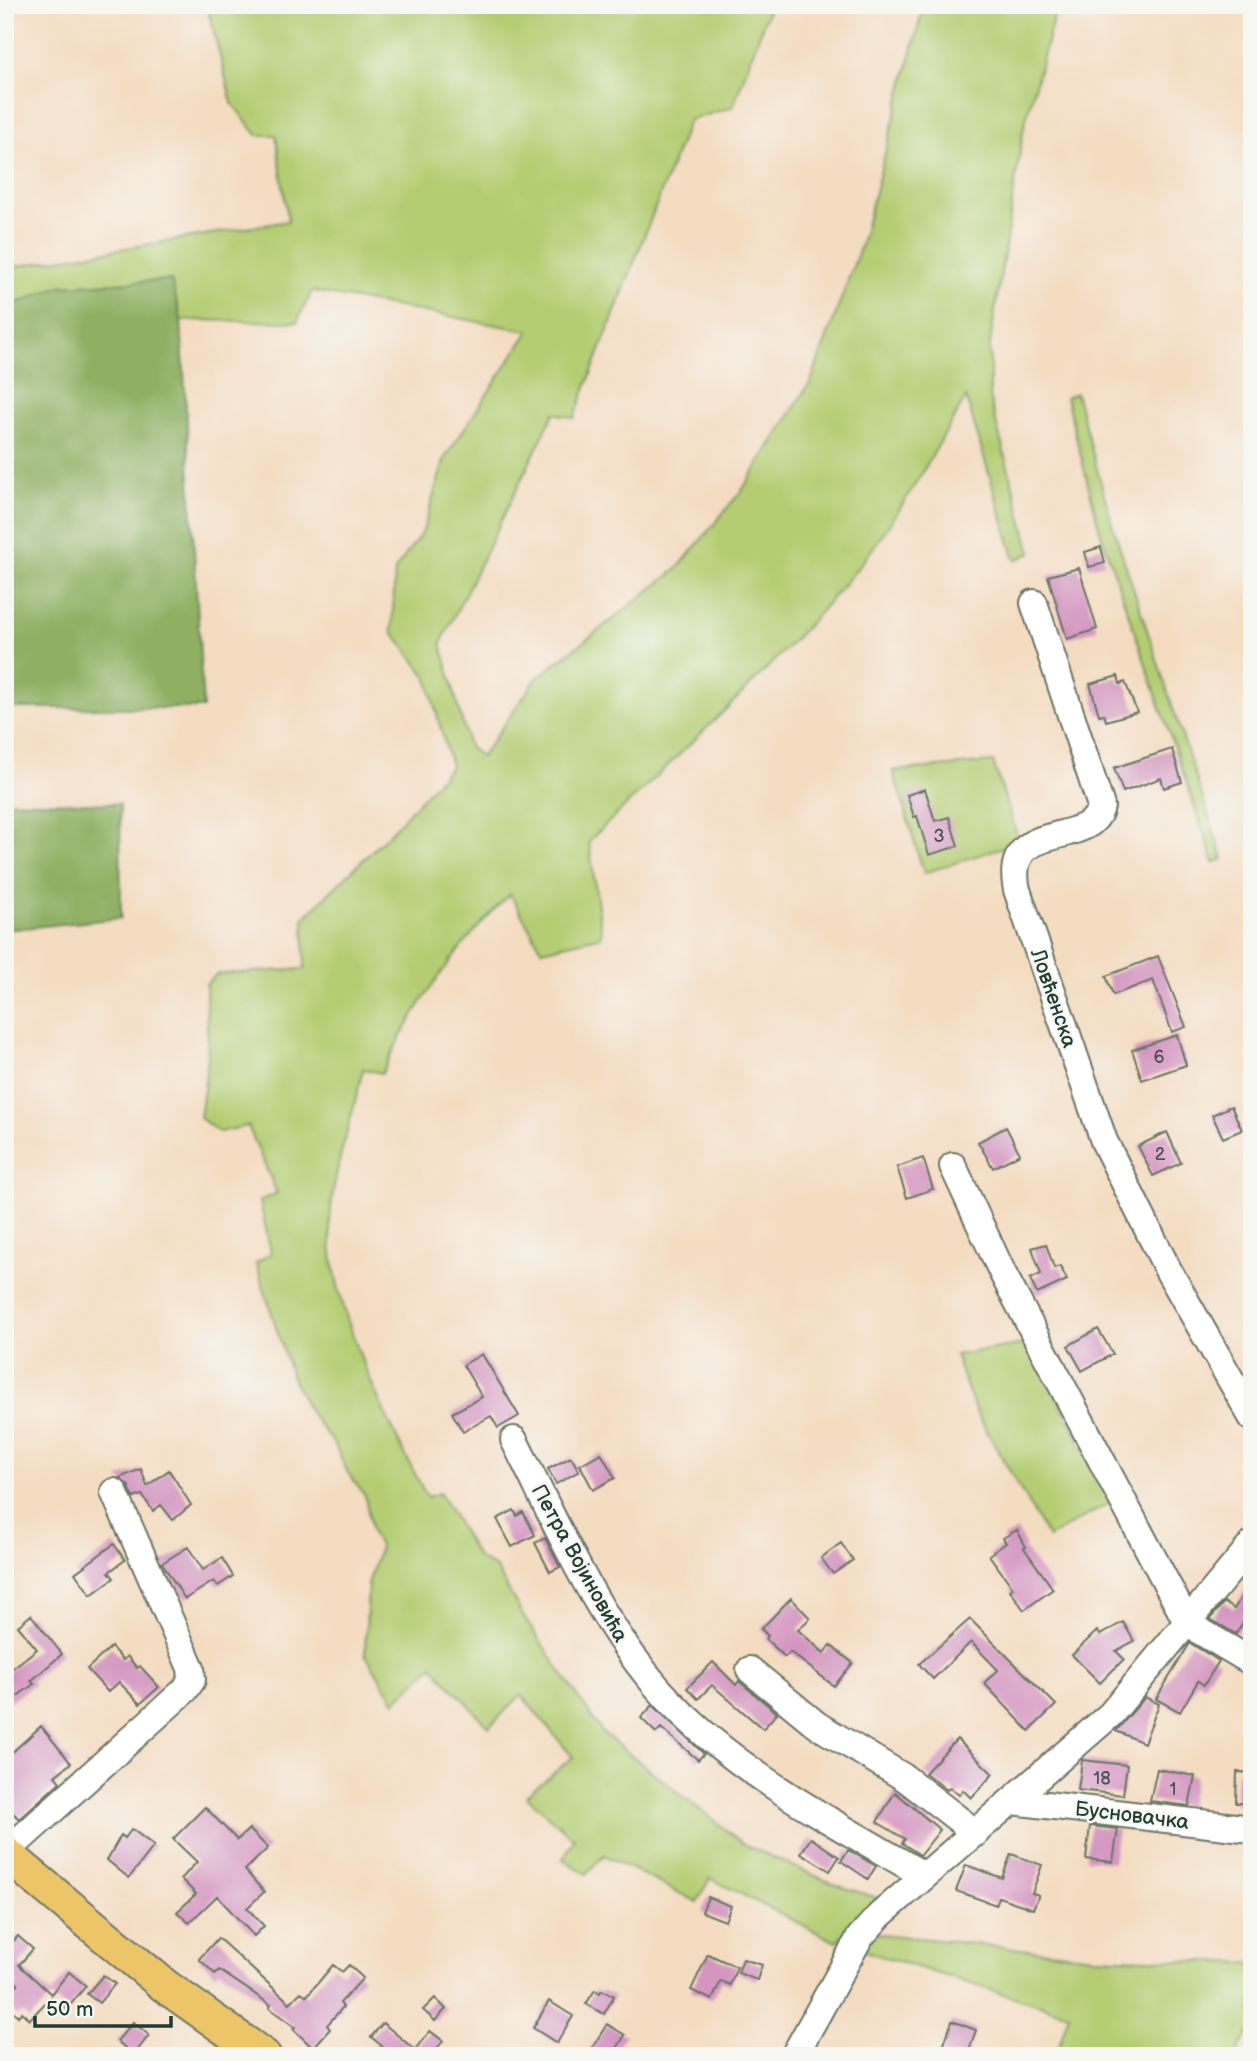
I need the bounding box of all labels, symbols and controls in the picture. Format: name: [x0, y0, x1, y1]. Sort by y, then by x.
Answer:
house number: 3: [933, 826, 945, 847]
street label: Ловћенска: [1025, 945, 1082, 1051]
house number: 6: [1154, 1047, 1165, 1068]
house number: 2: [1155, 1144, 1166, 1165]
street label: Петра Војиновића: [526, 1480, 634, 1647]
house number: 18: [1093, 1768, 1111, 1789]
house number: 1: [1170, 1779, 1176, 1800]
street label: Бусновачка: [1073, 1796, 1191, 1835]
scale bar: [35, 1984, 172, 2028]
text: 50 m: [46, 1997, 93, 2022]

